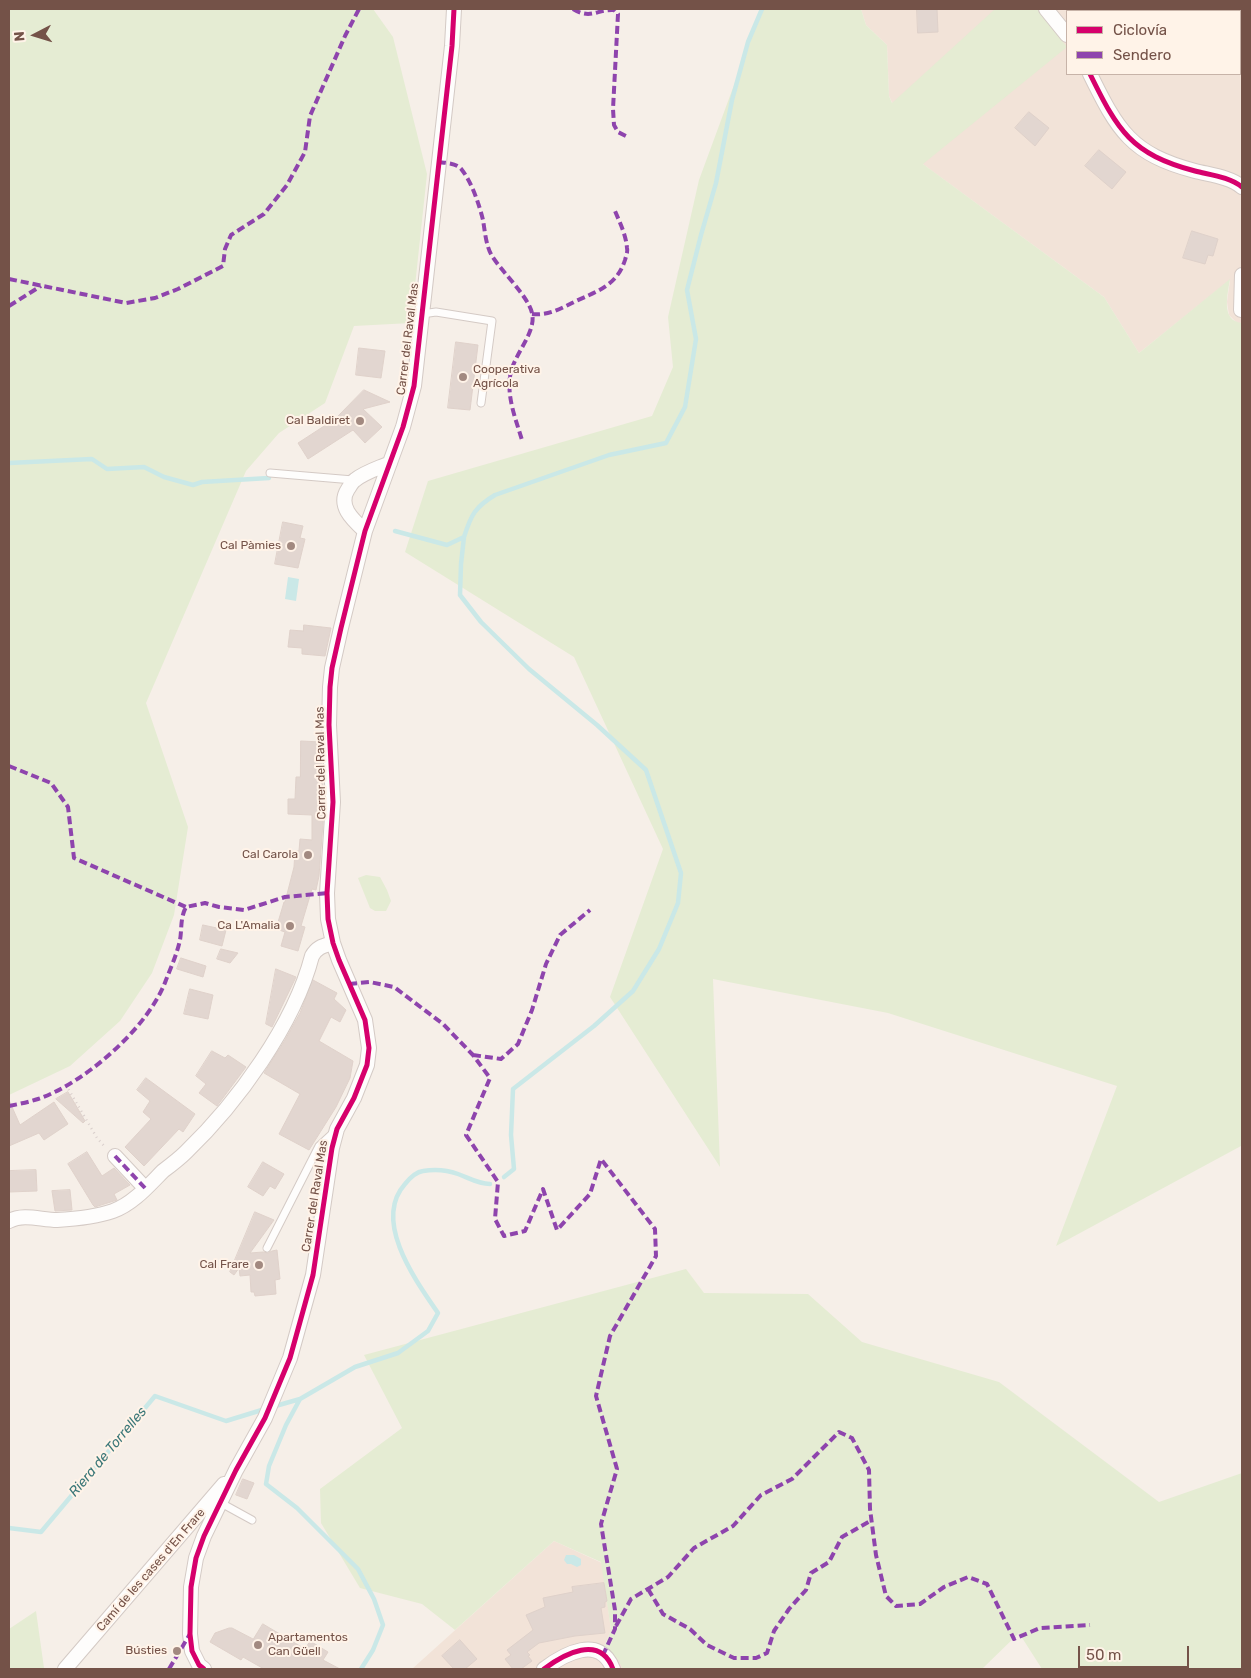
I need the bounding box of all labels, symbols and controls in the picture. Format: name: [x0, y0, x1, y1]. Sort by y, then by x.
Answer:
north arrow: [10, 10, 60, 60]
legend: [1066, 10, 1241, 75]
text: Ciclovía: [1113, 21, 1167, 39]
text: N: [11, 31, 28, 42]
text: Sendero: [1113, 46, 1171, 64]
street label: Carrer del Raval Mas: [394, 282, 422, 396]
place label: Cooperativa Agrícola: [473, 363, 540, 391]
marker: Cooperativa Agrícola: [457, 371, 469, 383]
place label: Cal Baldiret: [286, 414, 350, 428]
marker: Cal Baldiret: [354, 415, 366, 427]
place label: Cal Pàmies: [220, 539, 281, 553]
marker: Cal Pàmies: [285, 540, 297, 552]
street label: Carrer del Raval Mas: [313, 706, 329, 820]
place label: Cal Carola: [242, 848, 298, 862]
marker: Cal Carola: [302, 849, 314, 861]
place label: Ca L'Amalia: [217, 919, 280, 933]
marker: Ca L'Amalia: [284, 920, 296, 932]
street label: Carrer del Raval Mas: [299, 1139, 331, 1253]
place label: Cal Frare: [199, 1258, 249, 1272]
marker: Cal Frare: [253, 1259, 265, 1271]
water label: Riera de Torrelles: [66, 1404, 150, 1500]
street label: Camí de les cases d'En Frare: [94, 1506, 208, 1634]
place label: Apartamentos Can Güell: [268, 1631, 348, 1659]
scale bar: [1081, 1636, 1192, 1668]
marker: Apartamentos Can Güell: [252, 1639, 264, 1651]
place label: Bústies: [125, 1644, 167, 1658]
marker: Bústies: [171, 1645, 183, 1657]
text: 50 m: [1086, 1646, 1121, 1664]

